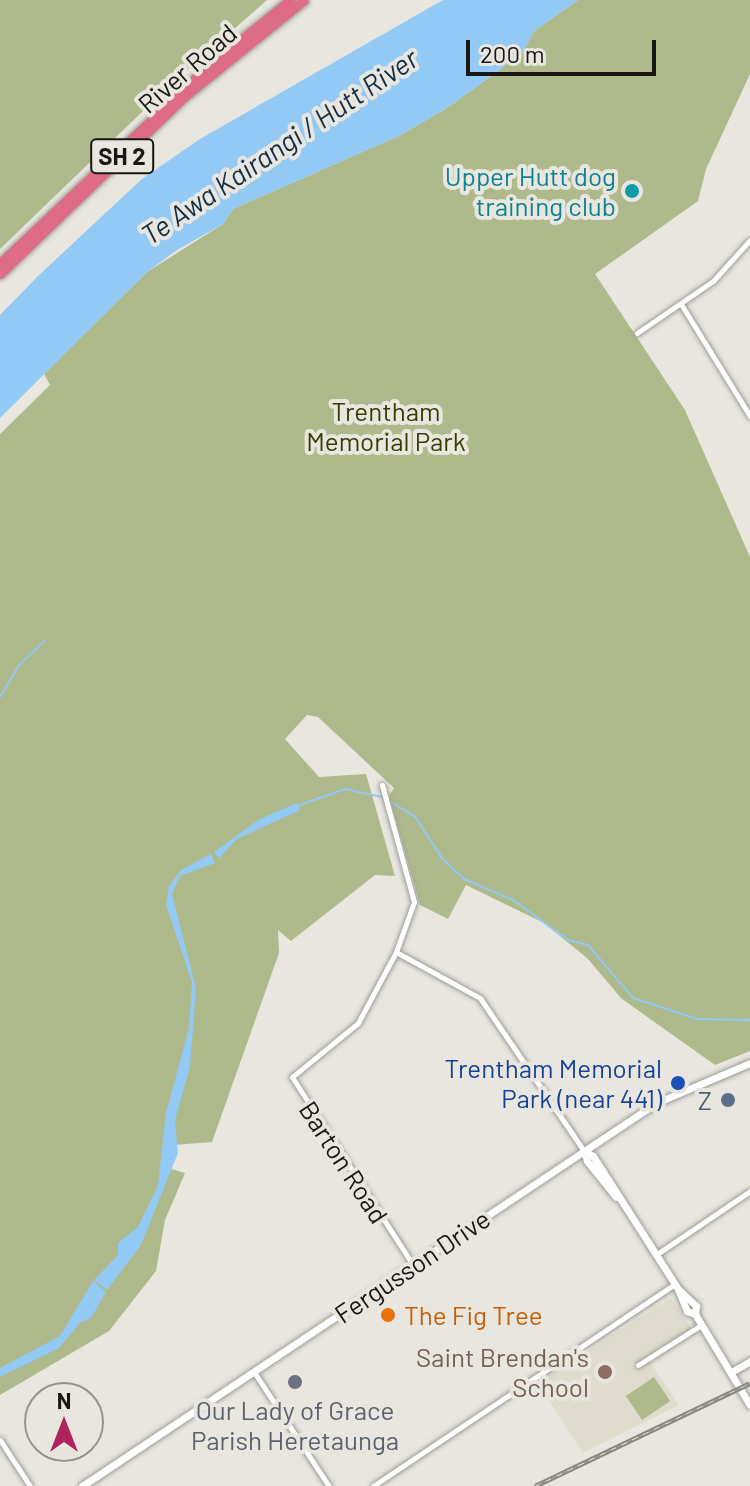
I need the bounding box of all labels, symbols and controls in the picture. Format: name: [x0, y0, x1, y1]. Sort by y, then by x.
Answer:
street label: River Road: [131, 17, 243, 119]
scale bar: [470, 24, 660, 74]
text: 200 m: [480, 39, 545, 68]
water label: Te Awa Kairangi / Hutt River: [134, 41, 424, 251]
road number: SH 2: [90, 136, 154, 176]
place label: Upper Hutt dog training club: [445, 160, 616, 222]
marker: Upper Hutt dog training club: [623, 182, 641, 200]
park label: Trentham Memorial Park: [306, 395, 466, 456]
place label: Trentham Memorial Park (near 441): [445, 1052, 662, 1114]
marker: Trentham Memorial Park (near 441): [669, 1074, 687, 1092]
place label: Z: [698, 1084, 712, 1116]
marker: Z: [719, 1091, 737, 1109]
street label: Barton Road: [293, 1095, 395, 1229]
street label: Fergusson Drive: [328, 1203, 496, 1329]
place label: The Fig Tree: [404, 1299, 543, 1331]
marker: The Fig Tree: [379, 1306, 397, 1324]
place label: Saint Brendan's School: [416, 1341, 589, 1402]
marker: Saint Brendan's School: [596, 1363, 614, 1381]
marker: Our Lady of Grace Parish Heretaunga: [286, 1373, 304, 1391]
north arrow: [24, 1382, 104, 1462]
text: N: [57, 1387, 71, 1413]
place label: Our Lady of Grace Parish Heretaunga: [191, 1394, 399, 1456]

